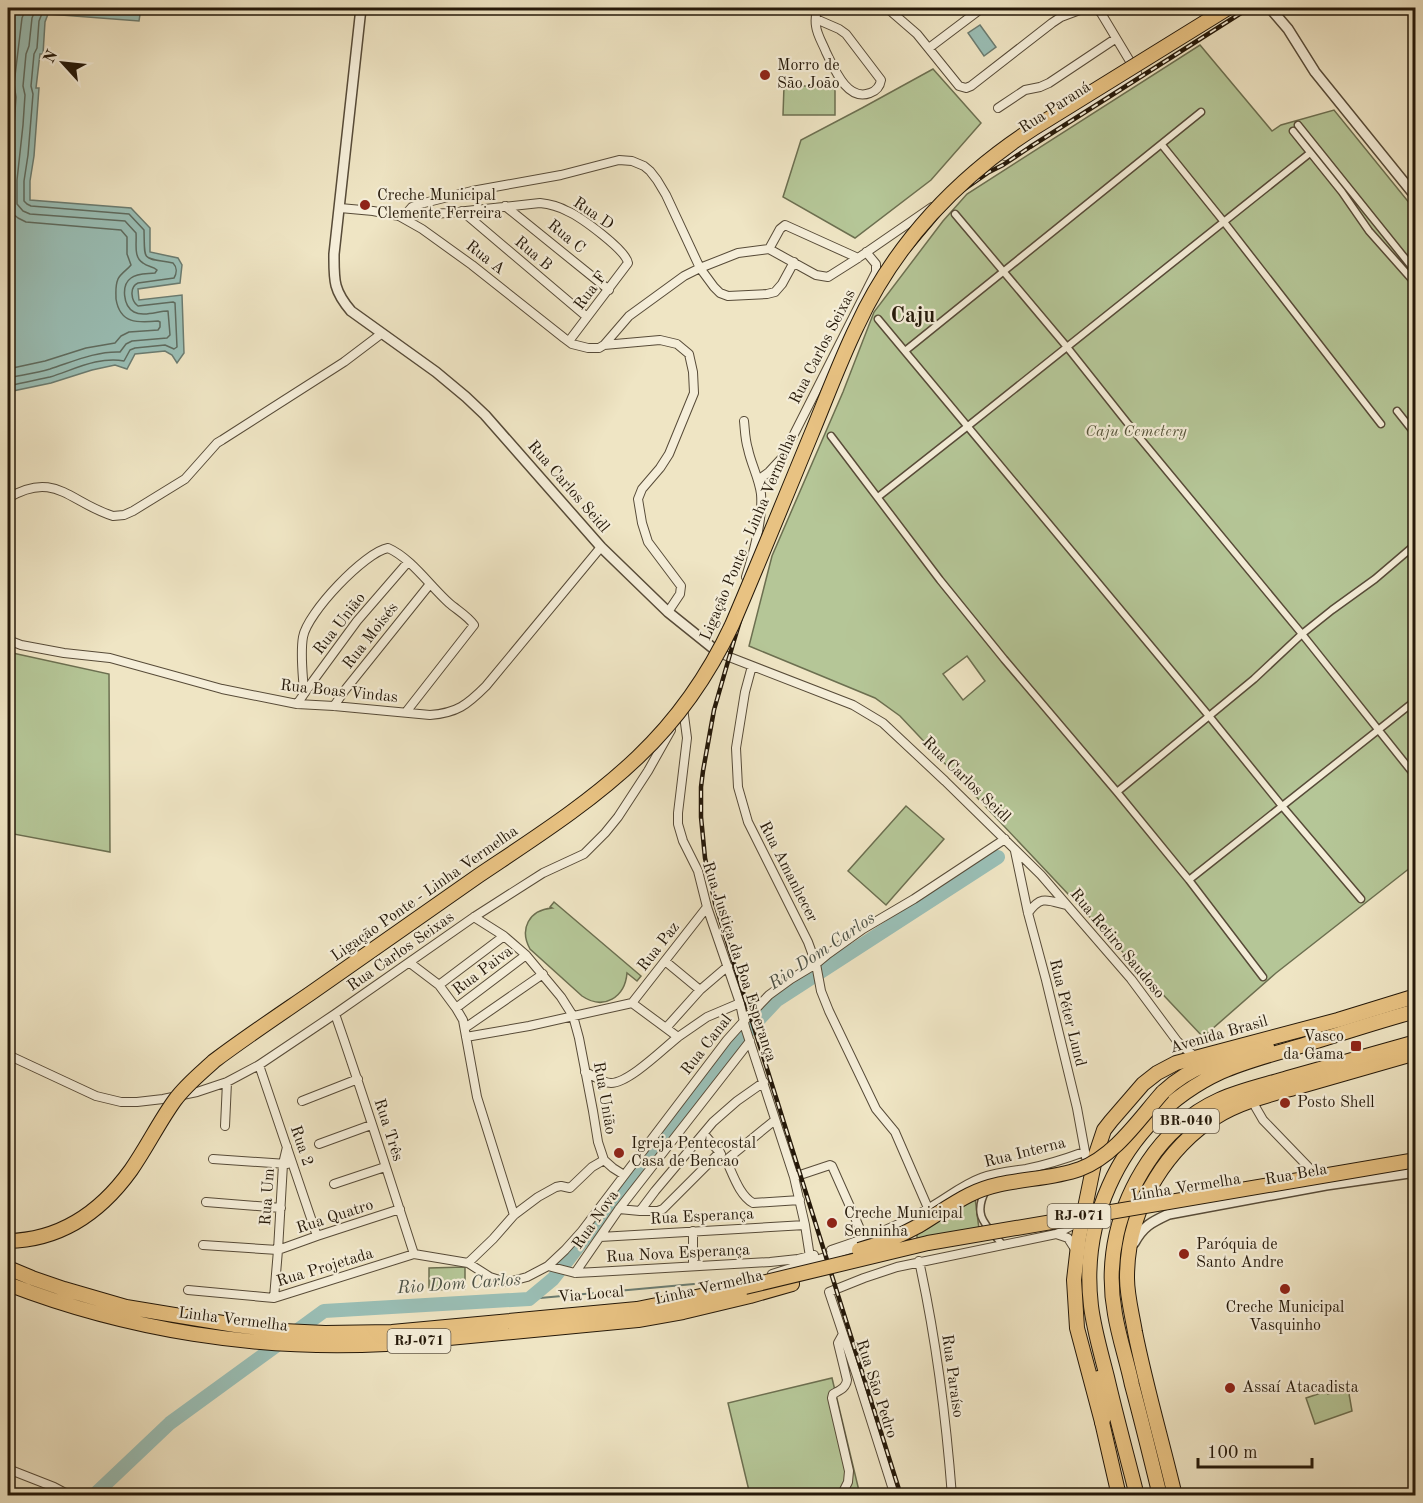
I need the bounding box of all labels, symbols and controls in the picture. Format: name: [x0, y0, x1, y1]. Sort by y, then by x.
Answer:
north arrow: [33, 33, 93, 93]
text: N: [42, 47, 62, 66]
place label: Morro de São João: [777, 58, 840, 92]
marker: Morro de São João: [758, 68, 772, 82]
street label: Rua Paraná: [1016, 79, 1094, 137]
place label: Creche Municipal Clemente Ferreira: [377, 188, 502, 222]
street label: Rua D: [570, 195, 616, 233]
marker: Creche Municipal Clemente Ferreira: [358, 198, 372, 212]
street label: Rua C: [544, 217, 588, 257]
street label: Rua B: [511, 234, 555, 274]
street label: Rua A: [462, 238, 508, 278]
street label: Rua F: [572, 269, 610, 313]
street label: Rua Carlos Seixas: [787, 287, 859, 407]
district label: Caju: [891, 305, 935, 327]
park label: Caju Cemetery: [1085, 424, 1188, 440]
street label: Ligação Ponte - Linha Vermelha: [698, 431, 800, 643]
street label: Rua Carlos Seidl: [524, 438, 612, 536]
street label: Rua União: [311, 590, 369, 658]
street label: Rua Moisés: [340, 600, 402, 672]
street label: Rua Boas Vindas: [279, 678, 399, 706]
street label: Rua Carlos Seidl: [919, 734, 1013, 826]
street label: Rua Amanhecer: [756, 819, 820, 925]
street label: Ligação Ponte - Linha Vermelha: [329, 823, 521, 965]
street label: Rua Justiça da Boa Esperança: [699, 860, 779, 1064]
street label: Rua Retiro Saudoso: [1067, 886, 1167, 1002]
street label: Rua Carlos Seixas: [345, 909, 457, 995]
water label: Rio Dom Carlos: [765, 909, 879, 994]
street label: Rua Paz: [635, 919, 683, 975]
street label: Rua Paiva: [450, 943, 516, 999]
street label: Rua Péter Lund: [1046, 958, 1088, 1068]
street label: Rua Canal: [679, 1012, 735, 1078]
street label: Avenida Brasil: [1168, 1013, 1270, 1057]
place label: Vasco da Gama: [1283, 1029, 1344, 1063]
marker: Vasco da Gama: [1349, 1039, 1363, 1053]
street label: Rua União: [590, 1060, 618, 1136]
place label: Posto Shell: [1297, 1095, 1375, 1111]
marker: Posto Shell: [1278, 1096, 1292, 1110]
street label: Rua Três: [370, 1097, 406, 1163]
road number: BR-040: [1153, 1109, 1219, 1133]
street label: Rua 2: [287, 1124, 315, 1168]
street label: Rua Interna: [983, 1135, 1067, 1171]
place label: Igreja Pentecostal Casa de Bencao: [631, 1136, 756, 1170]
marker: Igreja Pentecostal Casa de Bencao: [612, 1146, 626, 1160]
street label: Rua Bela: [1264, 1162, 1329, 1188]
street label: Rua Um: [258, 1167, 278, 1226]
street label: Linha Vermelha: [1130, 1171, 1242, 1205]
street label: Rua Nova: [570, 1188, 622, 1252]
street label: Rua Quatro: [294, 1197, 376, 1237]
road number: RJ-071: [1048, 1204, 1110, 1228]
street label: Rua Esperança: [650, 1206, 754, 1228]
place label: Creche Municipal Senninha: [844, 1206, 963, 1240]
marker: Creche Municipal Senninha: [825, 1216, 839, 1230]
place label: Paróquia de Santo Andre: [1196, 1237, 1284, 1271]
street label: Rua Nova Esperança: [606, 1242, 750, 1266]
street label: Rua Projetada: [275, 1246, 375, 1290]
marker: Paróquia de Santo Andre: [1177, 1247, 1191, 1261]
street label: Linha Vermelha: [653, 1268, 765, 1308]
water label: Rio Dom Carlos: [395, 1271, 522, 1297]
marker: Creche Municipal Vasquinho: [1278, 1282, 1292, 1296]
street label: Via Local: [557, 1284, 625, 1306]
place label: Creche Municipal Vasquinho: [1226, 1300, 1344, 1334]
street label: Linha Vermelha: [177, 1305, 289, 1335]
road number: RJ-071: [388, 1329, 450, 1353]
street label: Rua Paraíso: [938, 1333, 966, 1419]
street label: Rua São Pedro: [852, 1338, 900, 1440]
place label: Assaí Atacadista: [1242, 1380, 1359, 1396]
marker: Assaí Atacadista: [1223, 1381, 1237, 1395]
scale bar: [1198, 1431, 1312, 1469]
text: 100 m: [1207, 1444, 1258, 1462]

